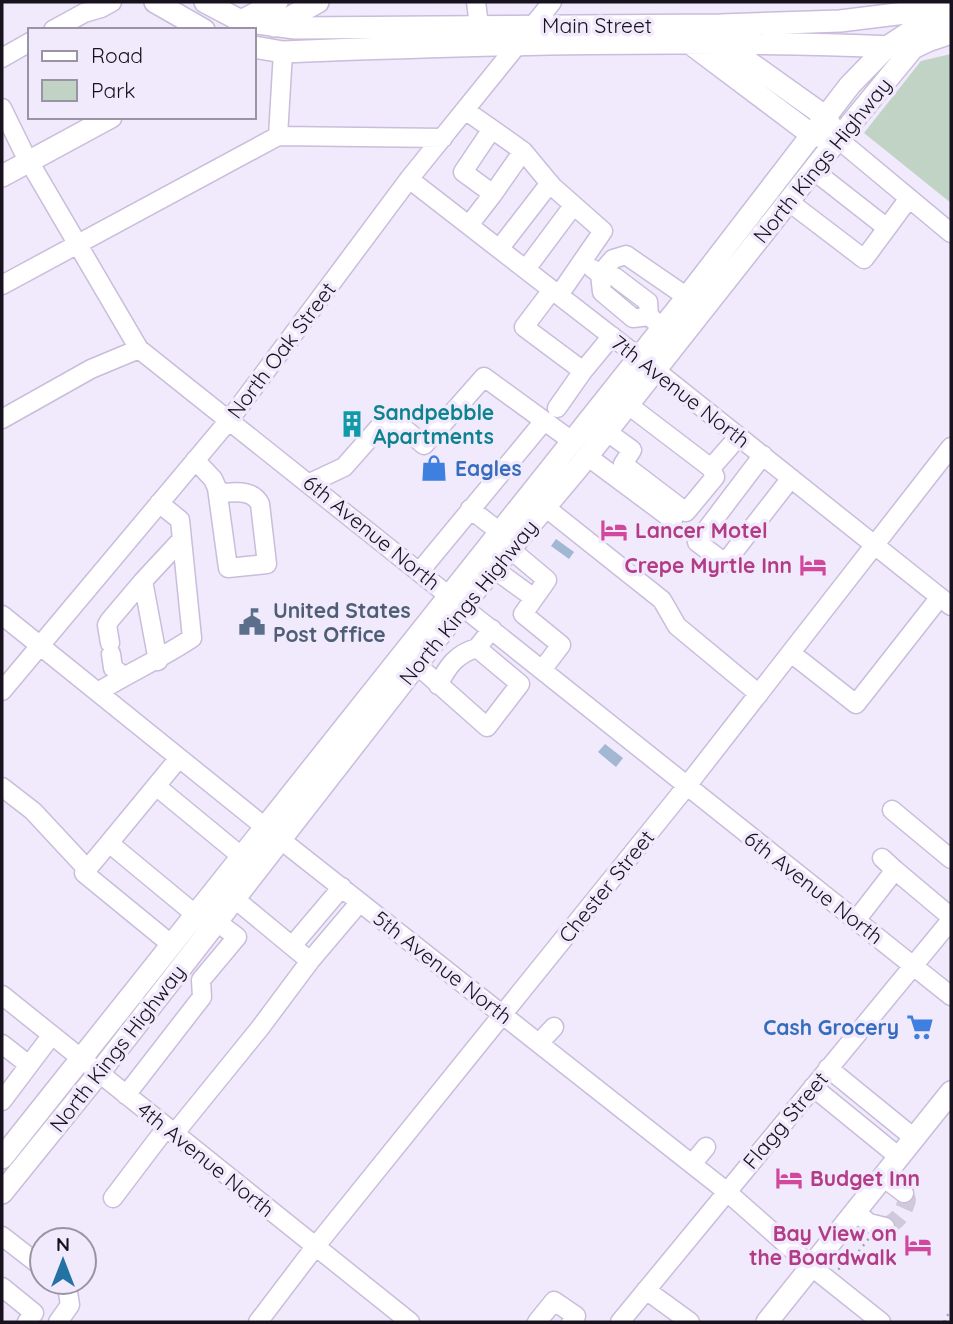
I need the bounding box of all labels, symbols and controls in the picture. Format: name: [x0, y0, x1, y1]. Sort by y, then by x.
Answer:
street label: Main Street: [542, 12, 652, 38]
legend: [28, 28, 256, 119]
text: Road: [91, 42, 143, 68]
street label: North Kings Highway: [747, 72, 897, 248]
text: Park: [91, 77, 135, 103]
street label: North Oak Street: [221, 277, 341, 423]
street label: 7th Avenue North: [607, 329, 755, 453]
place label: Sandpebble Apartments: [373, 399, 494, 449]
building icon: Sandpebble Apartments: [337, 409, 367, 439]
shop icon: Eagles: [419, 453, 449, 483]
place label: Eagles: [455, 455, 522, 481]
street label: 6th Avenue North: [298, 469, 446, 595]
street label: North Kings Highway: [393, 514, 543, 690]
hotel icon: Lancer Motel: [599, 515, 629, 545]
place label: Lancer Motel: [635, 517, 768, 543]
hotel icon: Crepe Myrtle Inn: [798, 550, 828, 580]
place label: Crepe Myrtle Inn: [625, 552, 792, 578]
place label: United States Post Office: [273, 597, 411, 647]
public building icon: United States Post Office: [237, 607, 267, 637]
street label: Chester Street: [553, 824, 659, 948]
street label: 6th Avenue North: [740, 825, 888, 949]
street label: 5th Avenue North: [368, 905, 518, 1029]
street label: North Kings Highway: [44, 959, 190, 1137]
supermarket icon: Cash Grocery: [905, 1012, 935, 1042]
place label: Cash Grocery: [763, 1014, 899, 1040]
street label: Flagg Street: [737, 1066, 833, 1174]
street label: 4th Avenue North: [132, 1096, 280, 1222]
hotel icon: Budget Inn: [774, 1163, 804, 1193]
place label: Budget Inn: [810, 1165, 920, 1191]
place label: Bay View on the Boardwalk: [749, 1220, 897, 1270]
north arrow: [28, 1226, 98, 1296]
hotel icon: Bay View on the Boardwalk: [903, 1230, 933, 1260]
text: N: [56, 1232, 70, 1256]

